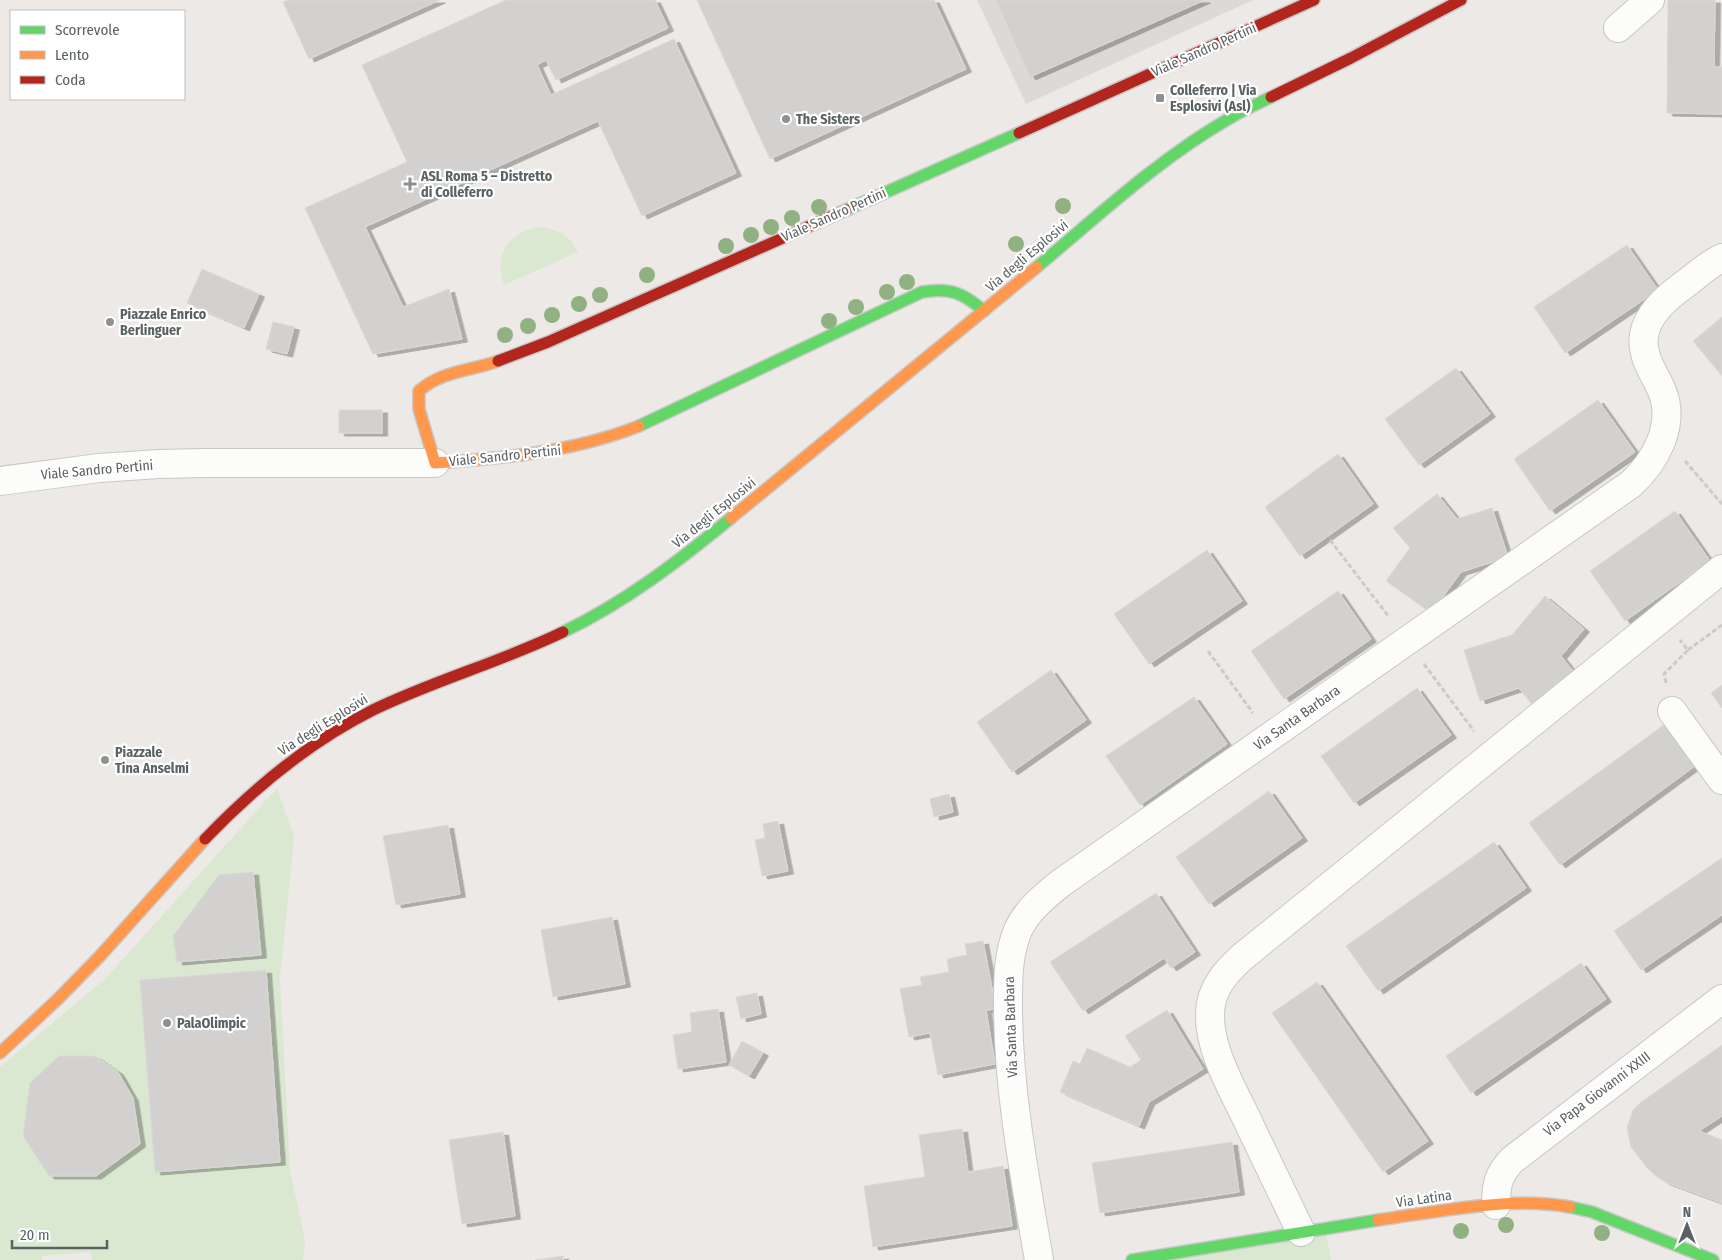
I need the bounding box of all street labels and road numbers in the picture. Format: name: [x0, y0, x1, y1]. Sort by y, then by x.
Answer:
street label: Viale Sandro Pertini: [1149, 19, 1259, 81]
street label: Viale Sandro Pertini: [779, 184, 889, 246]
street label: Via degli Esplosivi: [982, 217, 1072, 295]
street label: Viale Sandro Pertini: [448, 442, 562, 470]
street label: Viale Sandro Pertini: [40, 457, 154, 483]
street label: Via degli Esplosivi: [669, 474, 759, 552]
street label: Via Santa Barbara: [1251, 682, 1344, 754]
street label: Via degli Esplosivi: [275, 691, 371, 759]
street label: Via Santa Barbara: [1001, 976, 1021, 1078]
street label: Via Papa Giovanni XXIII: [1540, 1048, 1654, 1140]
street label: Via Latina: [1395, 1187, 1453, 1211]

